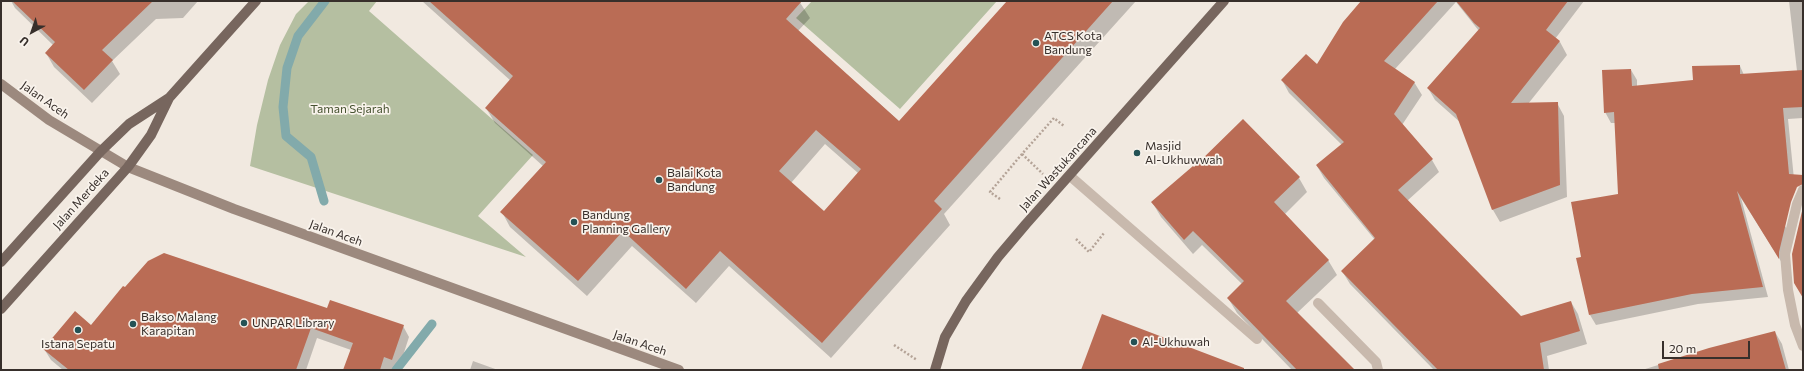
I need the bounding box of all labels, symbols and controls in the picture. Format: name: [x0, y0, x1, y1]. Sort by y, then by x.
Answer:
north arrow: [12, 12, 52, 52]
place label: ATCS Kota Bandung: [1044, 29, 1102, 57]
text: U: [17, 34, 31, 49]
marker: ATCS Kota Bandung: [1031, 38, 1041, 48]
street label: Jalan Aceh: [18, 78, 72, 122]
park label: Taman Sejarah: [310, 102, 390, 116]
street label: Jalan Wastukancana: [1016, 124, 1100, 214]
place label: Masjid Al-Ukhuwwah: [1145, 139, 1222, 167]
marker: Masjid Al-Ukhuwwah: [1132, 148, 1142, 158]
street label: Jalan Merdeka: [50, 166, 112, 232]
place label: Balai Kota Bandung: [667, 166, 722, 194]
marker: Balai Kota Bandung: [654, 175, 664, 185]
place label: Bandung Planning Gallery: [582, 208, 670, 236]
street label: Jalan Aceh: [308, 217, 364, 249]
marker: Bandung Planning Gallery: [569, 217, 579, 227]
place label: Bakso Malang Karapitan: [141, 310, 217, 338]
place label: UNPAR Library: [252, 316, 334, 330]
marker: UNPAR Library: [239, 318, 249, 328]
marker: Bakso Malang Karapitan: [128, 319, 138, 329]
marker: Istana Sepatu: [73, 325, 83, 335]
street label: Jalan Aceh: [611, 327, 669, 359]
scale bar: [1664, 333, 1752, 359]
place label: Al-Ukhuwah: [1142, 335, 1210, 349]
place label: Istana Sepatu: [41, 337, 115, 351]
marker: Al-Ukhuwah: [1129, 337, 1139, 347]
text: 20 m: [1669, 341, 1696, 355]

